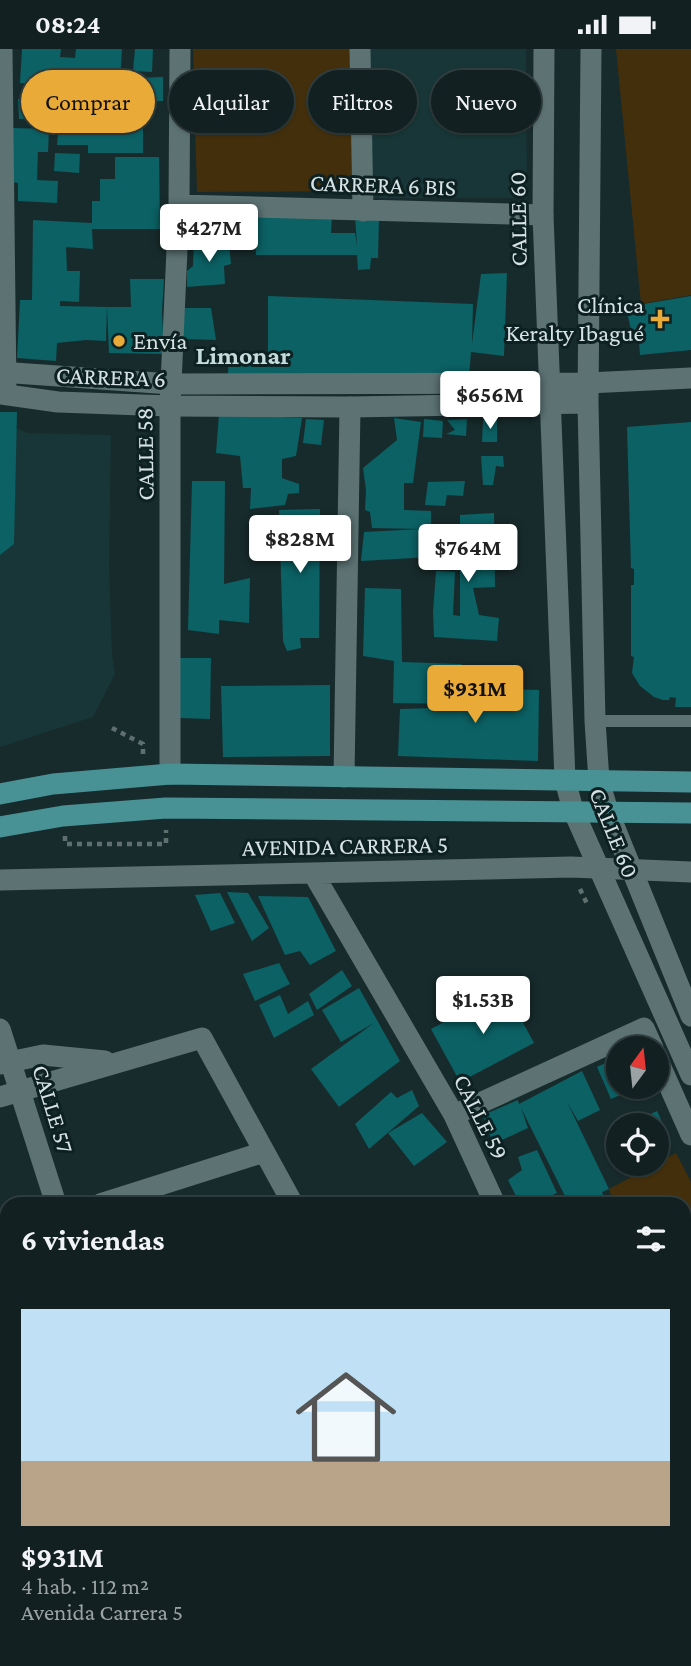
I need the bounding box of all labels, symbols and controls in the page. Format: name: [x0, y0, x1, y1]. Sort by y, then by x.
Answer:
text: 08:24: [35, 10, 100, 39]
chip: Comprar: [21, 70, 155, 133]
chip: Alquilar: [169, 70, 294, 133]
chip: Filtros: [308, 70, 417, 133]
chip: Nuevo: [431, 70, 541, 133]
street label: CARRERA 6 BIS: [309, 168, 457, 201]
street label: CALLE 60: [503, 171, 532, 267]
pin: $427M: [160, 205, 258, 264]
text: $427M: [176, 214, 242, 240]
place label: Clínica Keralty Ibagué: [506, 291, 644, 346]
marker: Clínica Keralty Ibagué: [650, 309, 670, 329]
place label: Envía: [133, 327, 187, 354]
marker: Envía: [111, 333, 127, 349]
district label: Limonar: [195, 341, 291, 370]
street label: CARRERA 6: [56, 361, 167, 392]
pin: $656M: [441, 371, 539, 431]
text: $656M: [456, 381, 524, 407]
street label: CALLE 58: [130, 407, 159, 501]
pin: $828M: [251, 515, 349, 575]
text: $828M: [265, 525, 335, 551]
pin: $764M: [419, 525, 517, 584]
text: $764M: [434, 534, 502, 560]
pin: $931M: [426, 665, 524, 725]
text: $931M: [443, 675, 507, 701]
street label: CALLE 60: [584, 784, 645, 882]
street label: AVENIDA CARRERA 5: [242, 830, 448, 861]
pin: $1.53B: [426, 977, 540, 1036]
text: $1.53B: [452, 986, 514, 1012]
north arrow: [606, 1036, 668, 1099]
map controls: [606, 1036, 669, 1176]
street label: CALLE 57: [27, 1062, 80, 1156]
street label: CALLE 59: [448, 1070, 514, 1164]
button: locate: [606, 1113, 669, 1176]
icon: filters: [632, 1220, 670, 1258]
text: 6 viviendas: [21, 1223, 165, 1256]
icon: home: [283, 1354, 409, 1480]
text: $931M: [21, 1540, 104, 1573]
text: 4 hab. · 112 m²: [21, 1573, 149, 1599]
text: Avenida Carrera 5: [21, 1599, 183, 1625]

